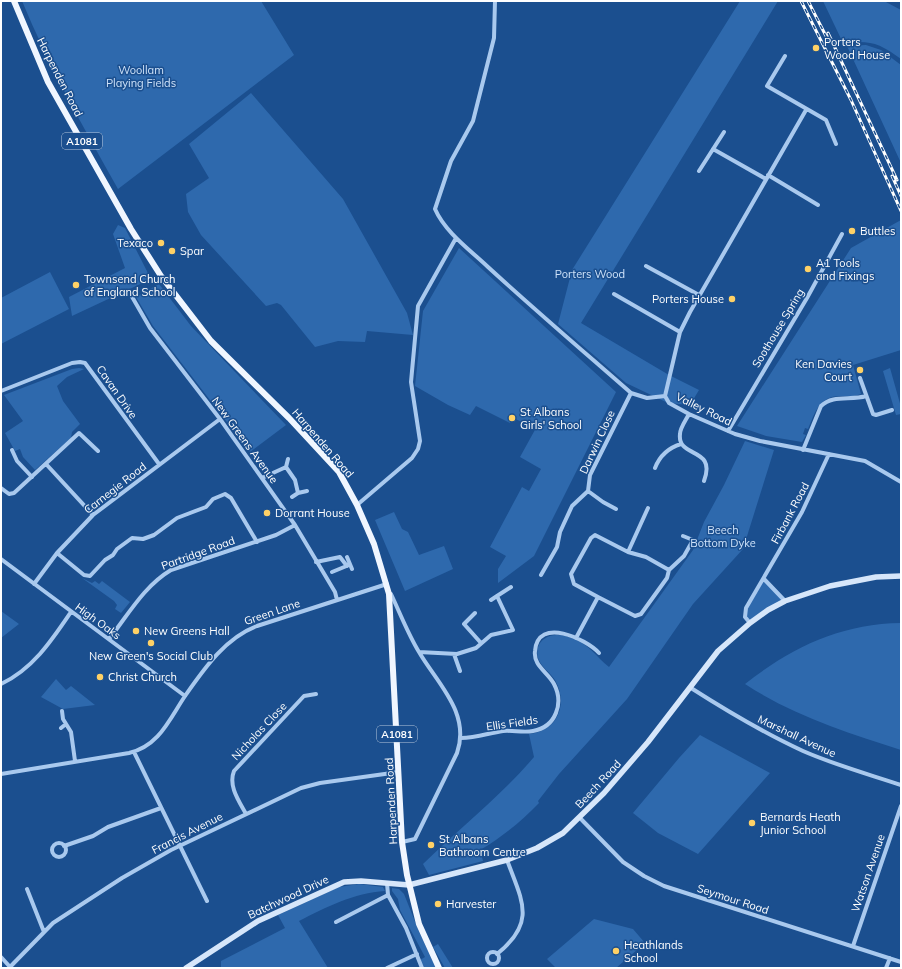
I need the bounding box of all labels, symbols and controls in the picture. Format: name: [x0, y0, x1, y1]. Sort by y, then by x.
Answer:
street label: Harpenden Road: [34, 35, 86, 119]
place label: Porters Wood House: [824, 35, 890, 62]
marker: Porters Wood House: [811, 43, 821, 53]
park label: Woollam Playing Fields: [106, 63, 176, 90]
road number: A1081: [62, 133, 102, 149]
place label: Buttles: [860, 224, 895, 238]
marker: Buttles: [847, 226, 857, 236]
place label: Texaco: [117, 236, 153, 250]
marker: Texaco: [156, 238, 166, 248]
place label: Spar: [180, 244, 204, 258]
marker: Spar: [167, 246, 177, 256]
place label: A1 Tools and Fixings: [816, 256, 874, 283]
marker: A1 Tools and Fixings: [803, 264, 813, 274]
park label: Porters Wood: [555, 267, 625, 281]
place label: Townsend Church of England School: [84, 272, 176, 299]
marker: Townsend Church of England School: [71, 280, 81, 290]
street label: Soothouse Spring: [749, 286, 807, 370]
place label: Porters House: [652, 292, 724, 306]
marker: Porters House: [727, 294, 737, 304]
place label: Ken Davies Court: [795, 357, 852, 384]
street label: Cavan Drive: [93, 363, 141, 421]
marker: Ken Davies Court: [855, 365, 865, 375]
street label: Valley Road: [674, 389, 734, 429]
street label: New Greens Avenue: [209, 394, 281, 486]
place label: St Albans Girls' School: [520, 405, 582, 432]
street label: Harpenden Road: [289, 406, 357, 480]
street label: Darwin Close: [576, 408, 618, 476]
marker: St Albans Girls' School: [507, 413, 517, 423]
street label: Carnegie Road: [81, 459, 149, 517]
street label: Firbank Road: [768, 480, 812, 546]
place label: Dorrant House: [275, 506, 350, 520]
marker: Dorrant House: [262, 508, 272, 518]
park label: Beech Bottom Dyke: [690, 523, 756, 550]
street label: Partridge Road: [159, 533, 237, 573]
street label: Green Lane: [242, 596, 302, 628]
street label: High Oaks: [72, 600, 124, 642]
place label: New Greens Hall: [144, 624, 230, 638]
marker: New Greens Hall: [131, 626, 141, 636]
marker: New Green's Social Club: [146, 638, 156, 648]
place label: New Green's Social Club: [89, 649, 213, 663]
place label: Christ Church: [108, 670, 177, 684]
marker: Christ Church: [95, 672, 105, 682]
street label: Nicholas Close: [229, 699, 290, 763]
street label: Ellis Fields: [485, 712, 539, 734]
street label: Marshall Avenue: [756, 712, 838, 760]
road number: A1081: [377, 726, 417, 742]
street label: Harpenden Road: [382, 757, 400, 845]
street label: Beech Road: [572, 757, 624, 811]
street label: Francis Avenue: [149, 809, 225, 857]
place label: Bernards Heath Junior School: [760, 810, 841, 837]
marker: Bernards Heath Junior School: [747, 818, 757, 828]
place label: St Albans Bathroom Centre: [439, 832, 526, 859]
street label: Watson Avenue: [848, 832, 888, 914]
marker: St Albans Bathroom Centre: [426, 840, 436, 850]
street label: Batchwood Drive: [245, 872, 331, 922]
street label: Seymour Road: [695, 881, 771, 917]
place label: Harvester: [446, 897, 496, 911]
marker: Harvester: [433, 899, 443, 909]
place label: Heathlands School: [624, 938, 683, 965]
marker: Heathlands School: [611, 946, 621, 956]

